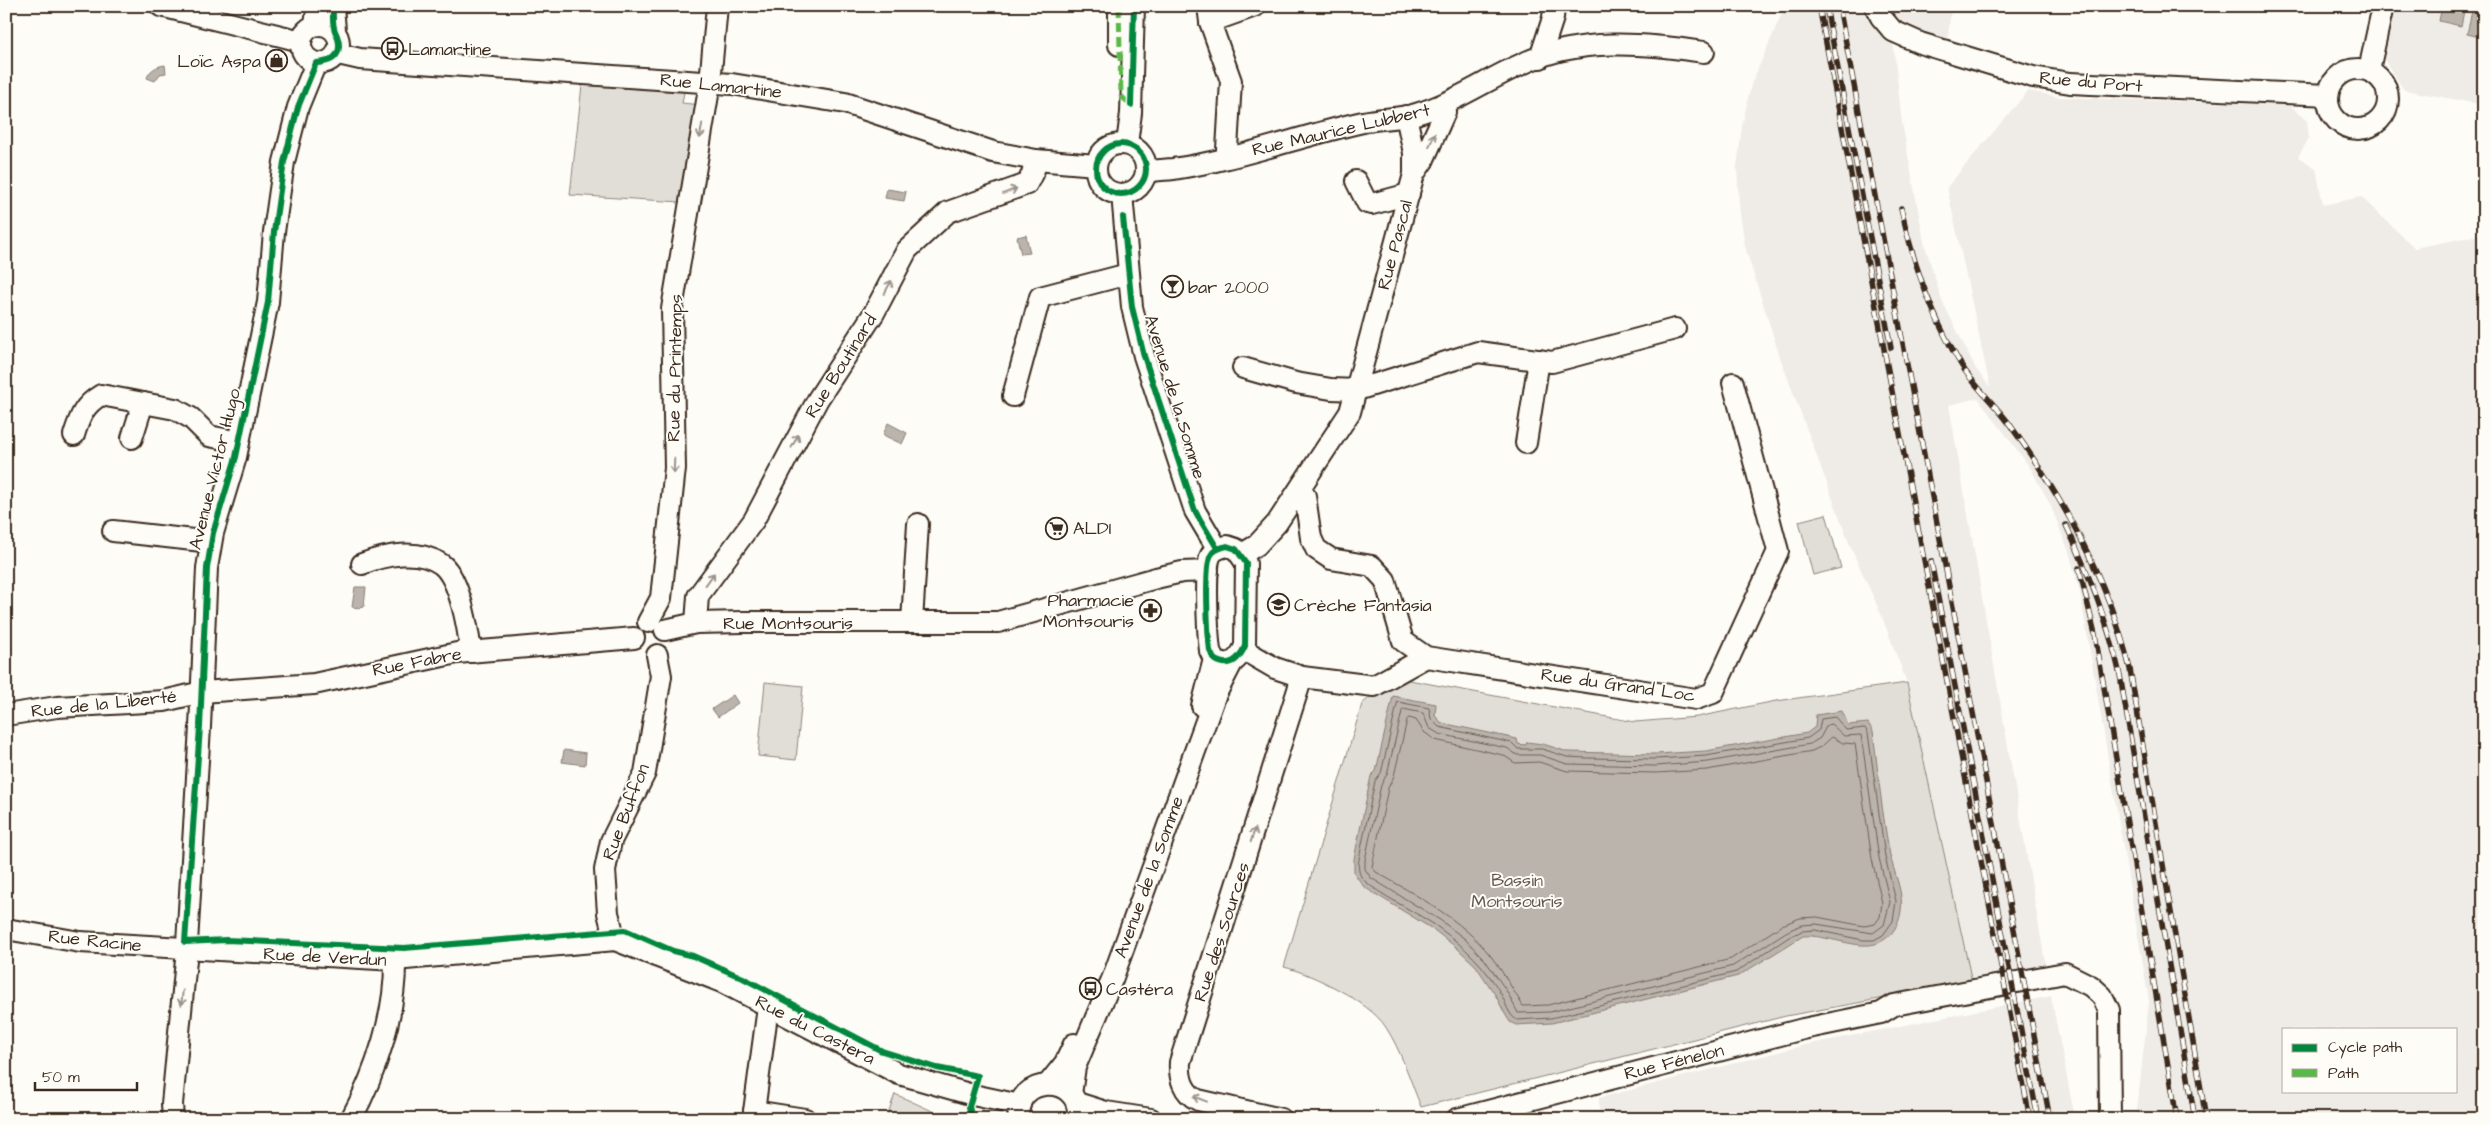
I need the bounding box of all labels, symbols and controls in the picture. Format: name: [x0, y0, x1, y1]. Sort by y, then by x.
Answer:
bus stop icon: Lamartine: [380, 37, 404, 61]
place label: Lamartine: [408, 37, 492, 62]
place label: Loïc Aspa: [177, 49, 261, 74]
shop icon: Loïc Aspa: [265, 49, 289, 73]
street label: Rue du Port: [2038, 65, 2144, 99]
street label: Rue Lamartine: [659, 67, 783, 105]
street label: Rue Maurice Lubbert: [1250, 97, 1433, 163]
one-way arrow: [695, 122, 705, 138]
one-way arrow: [1427, 133, 1437, 148]
one-way arrow: [1002, 186, 1017, 195]
street label: Rue Pascal: [1371, 197, 1419, 293]
bar icon: bar 2000: [1160, 275, 1184, 299]
place label: bar 2000: [1188, 275, 1269, 300]
one-way arrow: [883, 279, 893, 294]
street label: Rue du Printemps: [661, 294, 689, 442]
street label: Rue Boutinard: [799, 309, 883, 423]
street label: Avenue de la Somme: [1138, 312, 1212, 482]
street label: Avenue Victor Hugo: [183, 386, 248, 552]
one-way arrow: [791, 434, 801, 449]
one-way arrow: [669, 458, 679, 474]
supermarket icon: ALDI: [1045, 516, 1069, 540]
place label: ALDI: [1073, 516, 1111, 541]
one-way arrow: [705, 572, 715, 586]
place label: Pharmacie Montsouris: [1043, 588, 1134, 634]
school or university icon: Crèche Fantasia: [1266, 593, 1290, 617]
place label: Crèche Fantasia: [1294, 593, 1432, 618]
pharmacy icon: Pharmacie Montsouris: [1138, 598, 1162, 622]
street label: Rue Montsouris: [723, 611, 853, 636]
street label: Rue Fabre: [370, 641, 464, 683]
street label: Rue du Grand Loc: [1539, 662, 1697, 708]
street label: Rue de la Liberté: [30, 684, 178, 724]
street label: Rue Buffon: [596, 760, 656, 864]
street label: Avenue de la Somme: [1108, 792, 1190, 961]
one-way arrow: [1249, 827, 1258, 843]
street label: Rue des Sources: [1188, 859, 1256, 1005]
park label: Bassin Montsouris: [1471, 868, 1563, 914]
street label: Rue Racine: [47, 924, 143, 958]
street label: Rue de Verdun: [263, 941, 387, 973]
bus stop icon: Castéra: [1078, 977, 1102, 1001]
place label: Castéra: [1106, 977, 1173, 1002]
street label: Rue du Castera: [751, 989, 879, 1071]
one-way arrow: [177, 990, 187, 1006]
legend: [2282, 1028, 2458, 1092]
text: Cycle path: [2328, 1037, 2403, 1059]
street label: Rue Fénelon: [1622, 1038, 1726, 1086]
scale bar: [35, 1060, 138, 1092]
text: Path: [2328, 1063, 2359, 1084]
text: 50 m: [42, 1067, 80, 1088]
one-way arrow: [1193, 1094, 1208, 1103]

